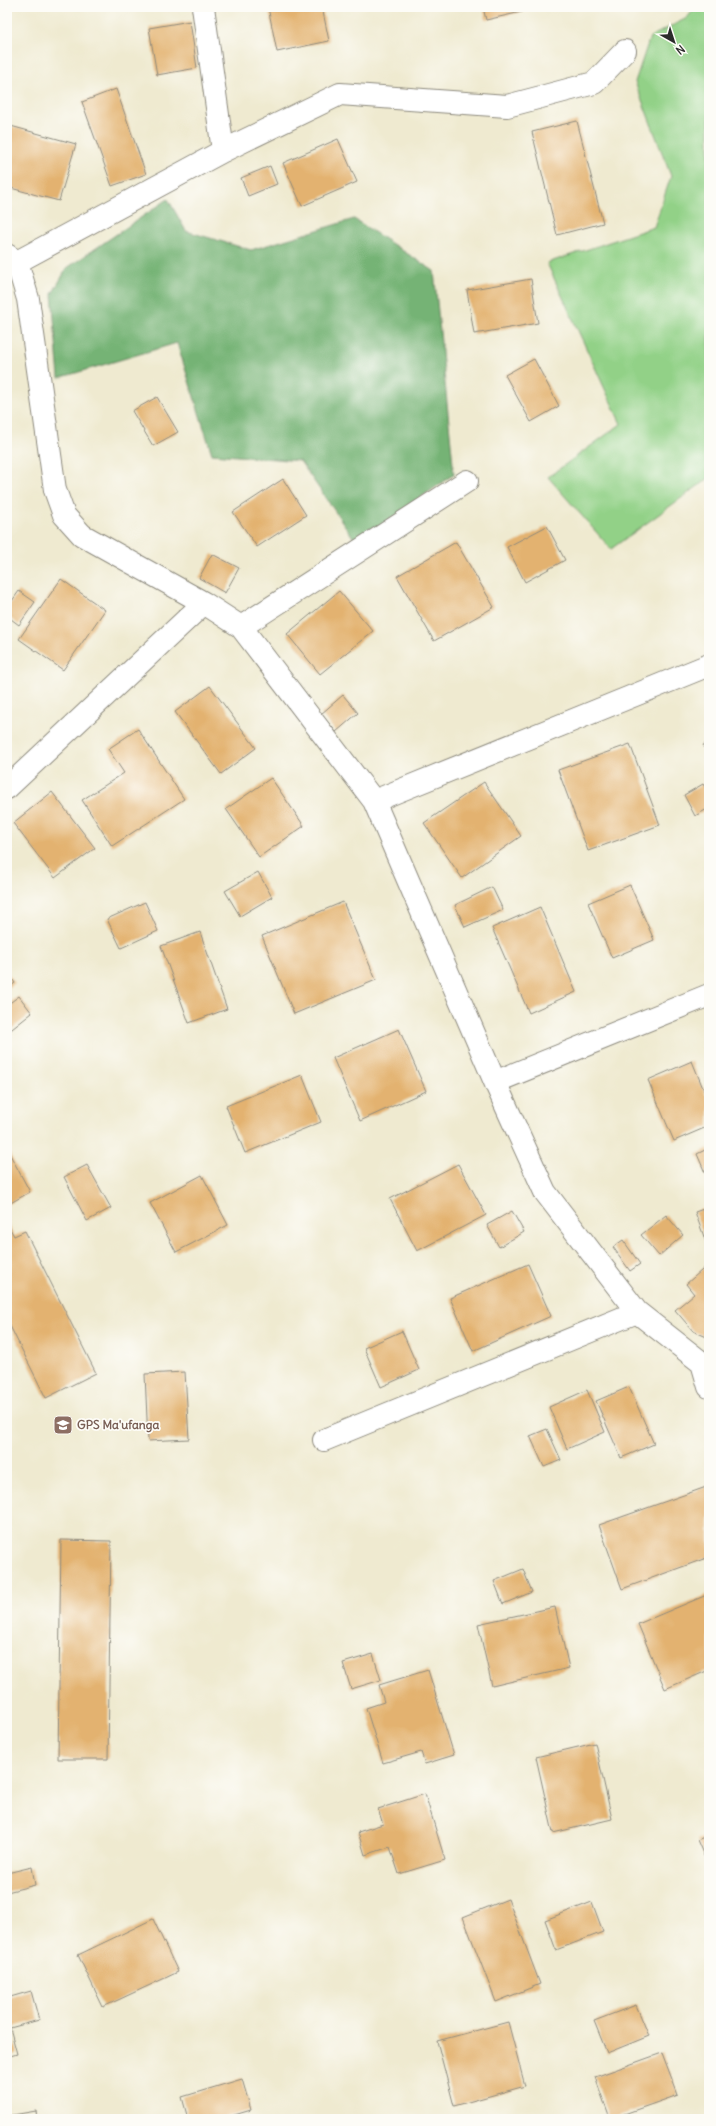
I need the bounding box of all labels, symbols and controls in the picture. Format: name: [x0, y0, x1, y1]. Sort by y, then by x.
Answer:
north arrow: [654, 22, 694, 62]
text: N: [673, 42, 688, 58]
school or university icon: GPS Ma'ufanga: [52, 1414, 74, 1436]
place label: GPS Ma'ufanga: [77, 1417, 159, 1433]

